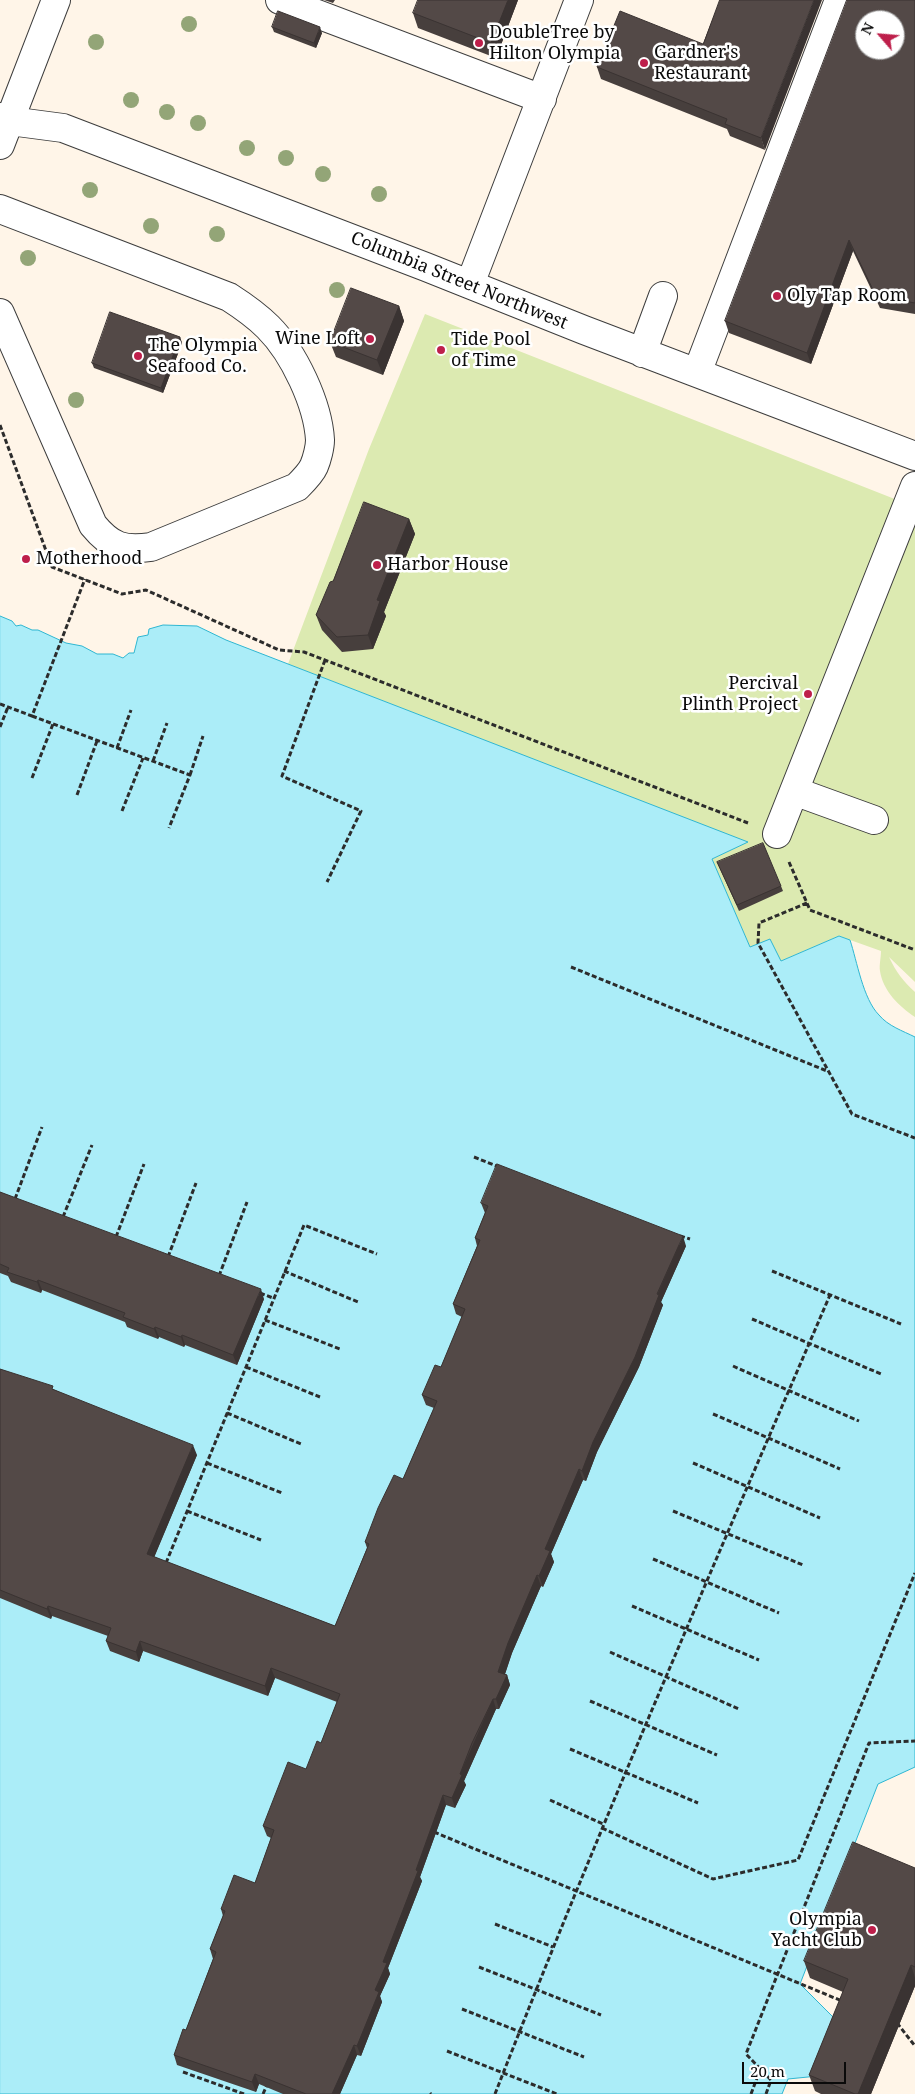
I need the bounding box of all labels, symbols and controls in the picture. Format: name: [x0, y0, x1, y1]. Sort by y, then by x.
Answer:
north arrow: [855, 10, 905, 60]
text: N: [856, 19, 878, 38]
place label: DoubleTree by Hilton Olympia: [489, 22, 621, 64]
marker: DoubleTree by Hilton Olympia: [473, 37, 485, 49]
place label: Gardner's Restaurant: [654, 42, 748, 84]
marker: Gardner's Restaurant: [638, 57, 650, 69]
street label: Columbia Street Northwest: [347, 228, 571, 334]
place label: Oly Tap Room: [787, 285, 907, 307]
marker: Oly Tap Room: [771, 290, 783, 302]
place label: Wine Loft: [275, 328, 360, 350]
place label: Tide Pool of Time: [451, 329, 530, 372]
marker: Wine Loft: [364, 333, 376, 345]
place label: The Olympia Seafood Co.: [148, 335, 258, 378]
marker: Tide Pool of Time: [435, 344, 447, 356]
marker: The Olympia Seafood Co.: [132, 350, 144, 362]
place label: Motherhood: [36, 548, 142, 570]
marker: Motherhood: [20, 553, 32, 565]
place label: Harbor House: [387, 554, 508, 576]
marker: Harbor House: [371, 559, 383, 571]
place label: Percival Plinth Project: [682, 673, 798, 716]
marker: Percival Plinth Project: [802, 688, 814, 700]
place label: Olympia Yacht Club: [771, 1909, 862, 1952]
marker: Olympia Yacht Club: [866, 1924, 878, 1936]
scale bar: [745, 2052, 849, 2084]
text: 20 m: [750, 2061, 785, 2081]

